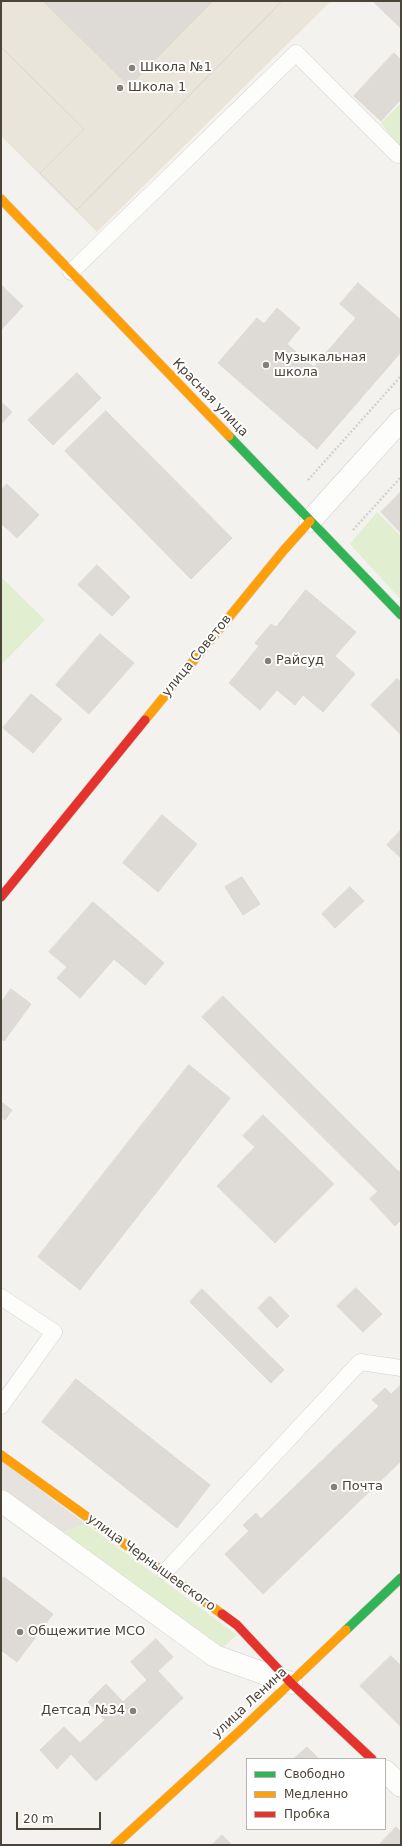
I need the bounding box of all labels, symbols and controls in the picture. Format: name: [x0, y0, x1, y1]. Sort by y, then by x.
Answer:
place label: Школа №1: [140, 60, 212, 76]
marker: Школа №1: [127, 63, 137, 73]
place label: Школа 1: [128, 80, 186, 96]
marker: Школа 1: [115, 83, 125, 93]
place label: Музыкальная школа: [274, 350, 366, 381]
street label: Красная улица: [169, 356, 251, 440]
marker: Музыкальная школа: [261, 360, 271, 370]
street label: улица Советов: [159, 612, 235, 700]
place label: Райсуд: [276, 653, 324, 669]
marker: Райсуд: [263, 656, 273, 666]
place label: Почта: [342, 1479, 383, 1495]
marker: Почта: [329, 1482, 339, 1492]
street label: улица Чернышевского: [84, 1511, 218, 1615]
place label: Общежитие МСО: [28, 1624, 145, 1640]
marker: Общежитие МСО: [15, 1627, 25, 1637]
street label: улица Ленина: [209, 1664, 291, 1742]
place label: Детсад №34: [41, 1703, 125, 1719]
marker: Детсад №34: [128, 1706, 138, 1716]
legend: [246, 1758, 386, 1830]
text: Свободно: [284, 1767, 345, 1781]
text: Медленно: [284, 1787, 348, 1801]
scale bar: [18, 1804, 103, 1830]
text: Пробка: [284, 1807, 330, 1821]
text: 20 m: [23, 1812, 54, 1826]

